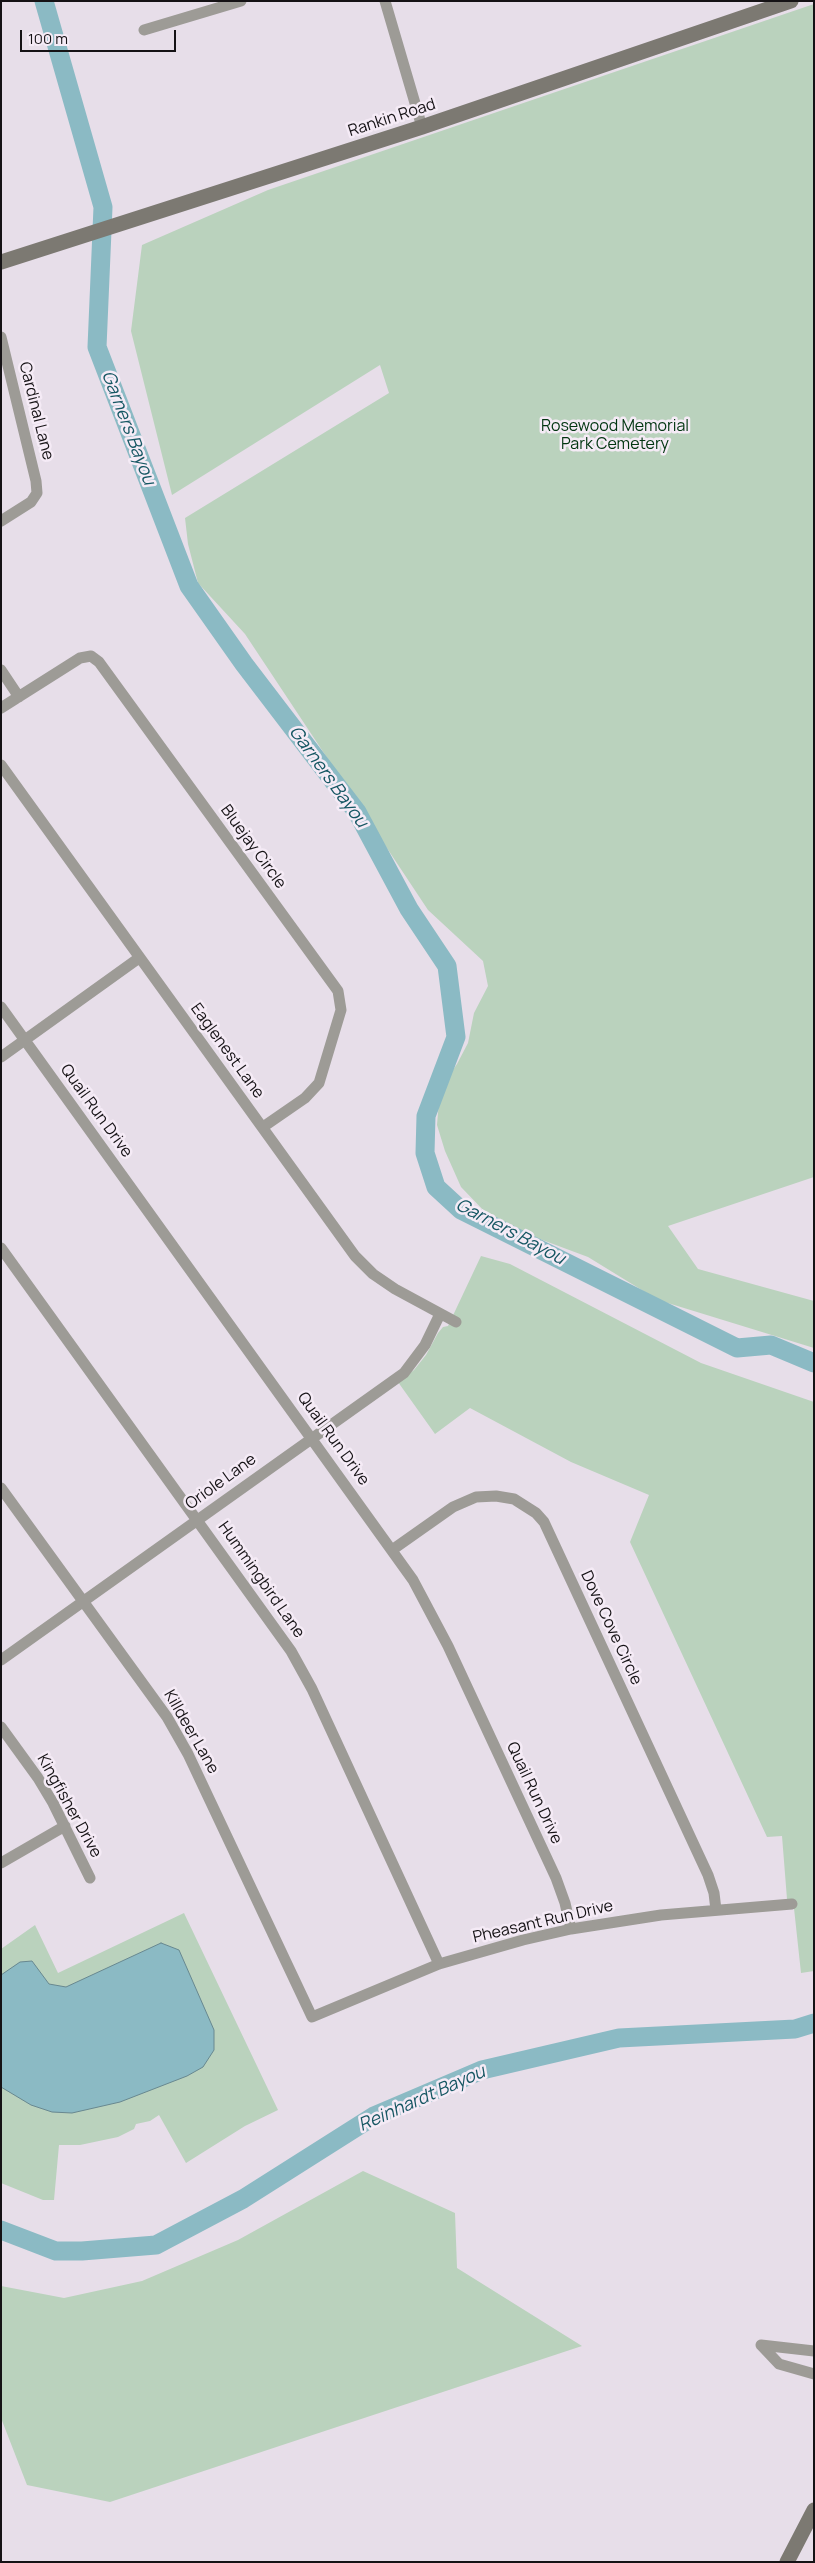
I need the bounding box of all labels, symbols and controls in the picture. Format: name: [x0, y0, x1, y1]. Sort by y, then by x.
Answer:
scale bar: [22, 20, 179, 52]
text: 100 m: [28, 28, 68, 49]
street label: Rankin Road: [346, 95, 438, 141]
street label: Cardinal Lane: [15, 360, 57, 462]
water label: Garners Bayou: [96, 368, 160, 488]
park label: Rosewood Memorial Park Cemetery: [541, 417, 689, 455]
water label: Garners Bayou: [284, 722, 372, 832]
street label: Bluejay Circle: [216, 801, 290, 893]
street label: Eaglenest Lane: [186, 1000, 268, 1102]
street label: Quail Run Drive: [56, 1061, 136, 1161]
water label: Garners Bayou: [452, 1194, 568, 1270]
street label: Quail Run Drive: [293, 1389, 373, 1489]
street label: Oriole Lane: [182, 1450, 260, 1514]
street label: Hummingbird Lane: [214, 1518, 308, 1642]
street label: Dove Cove Circle: [576, 1568, 646, 1688]
street label: Killdeer Lane: [159, 1687, 223, 1777]
street label: Quail Run Drive: [502, 1739, 566, 1847]
street label: Kingfisher Drive: [33, 1751, 105, 1861]
street label: Pheasant Run Drive: [471, 1897, 615, 1947]
water label: Reinhardt Bayou: [355, 2061, 489, 2137]

